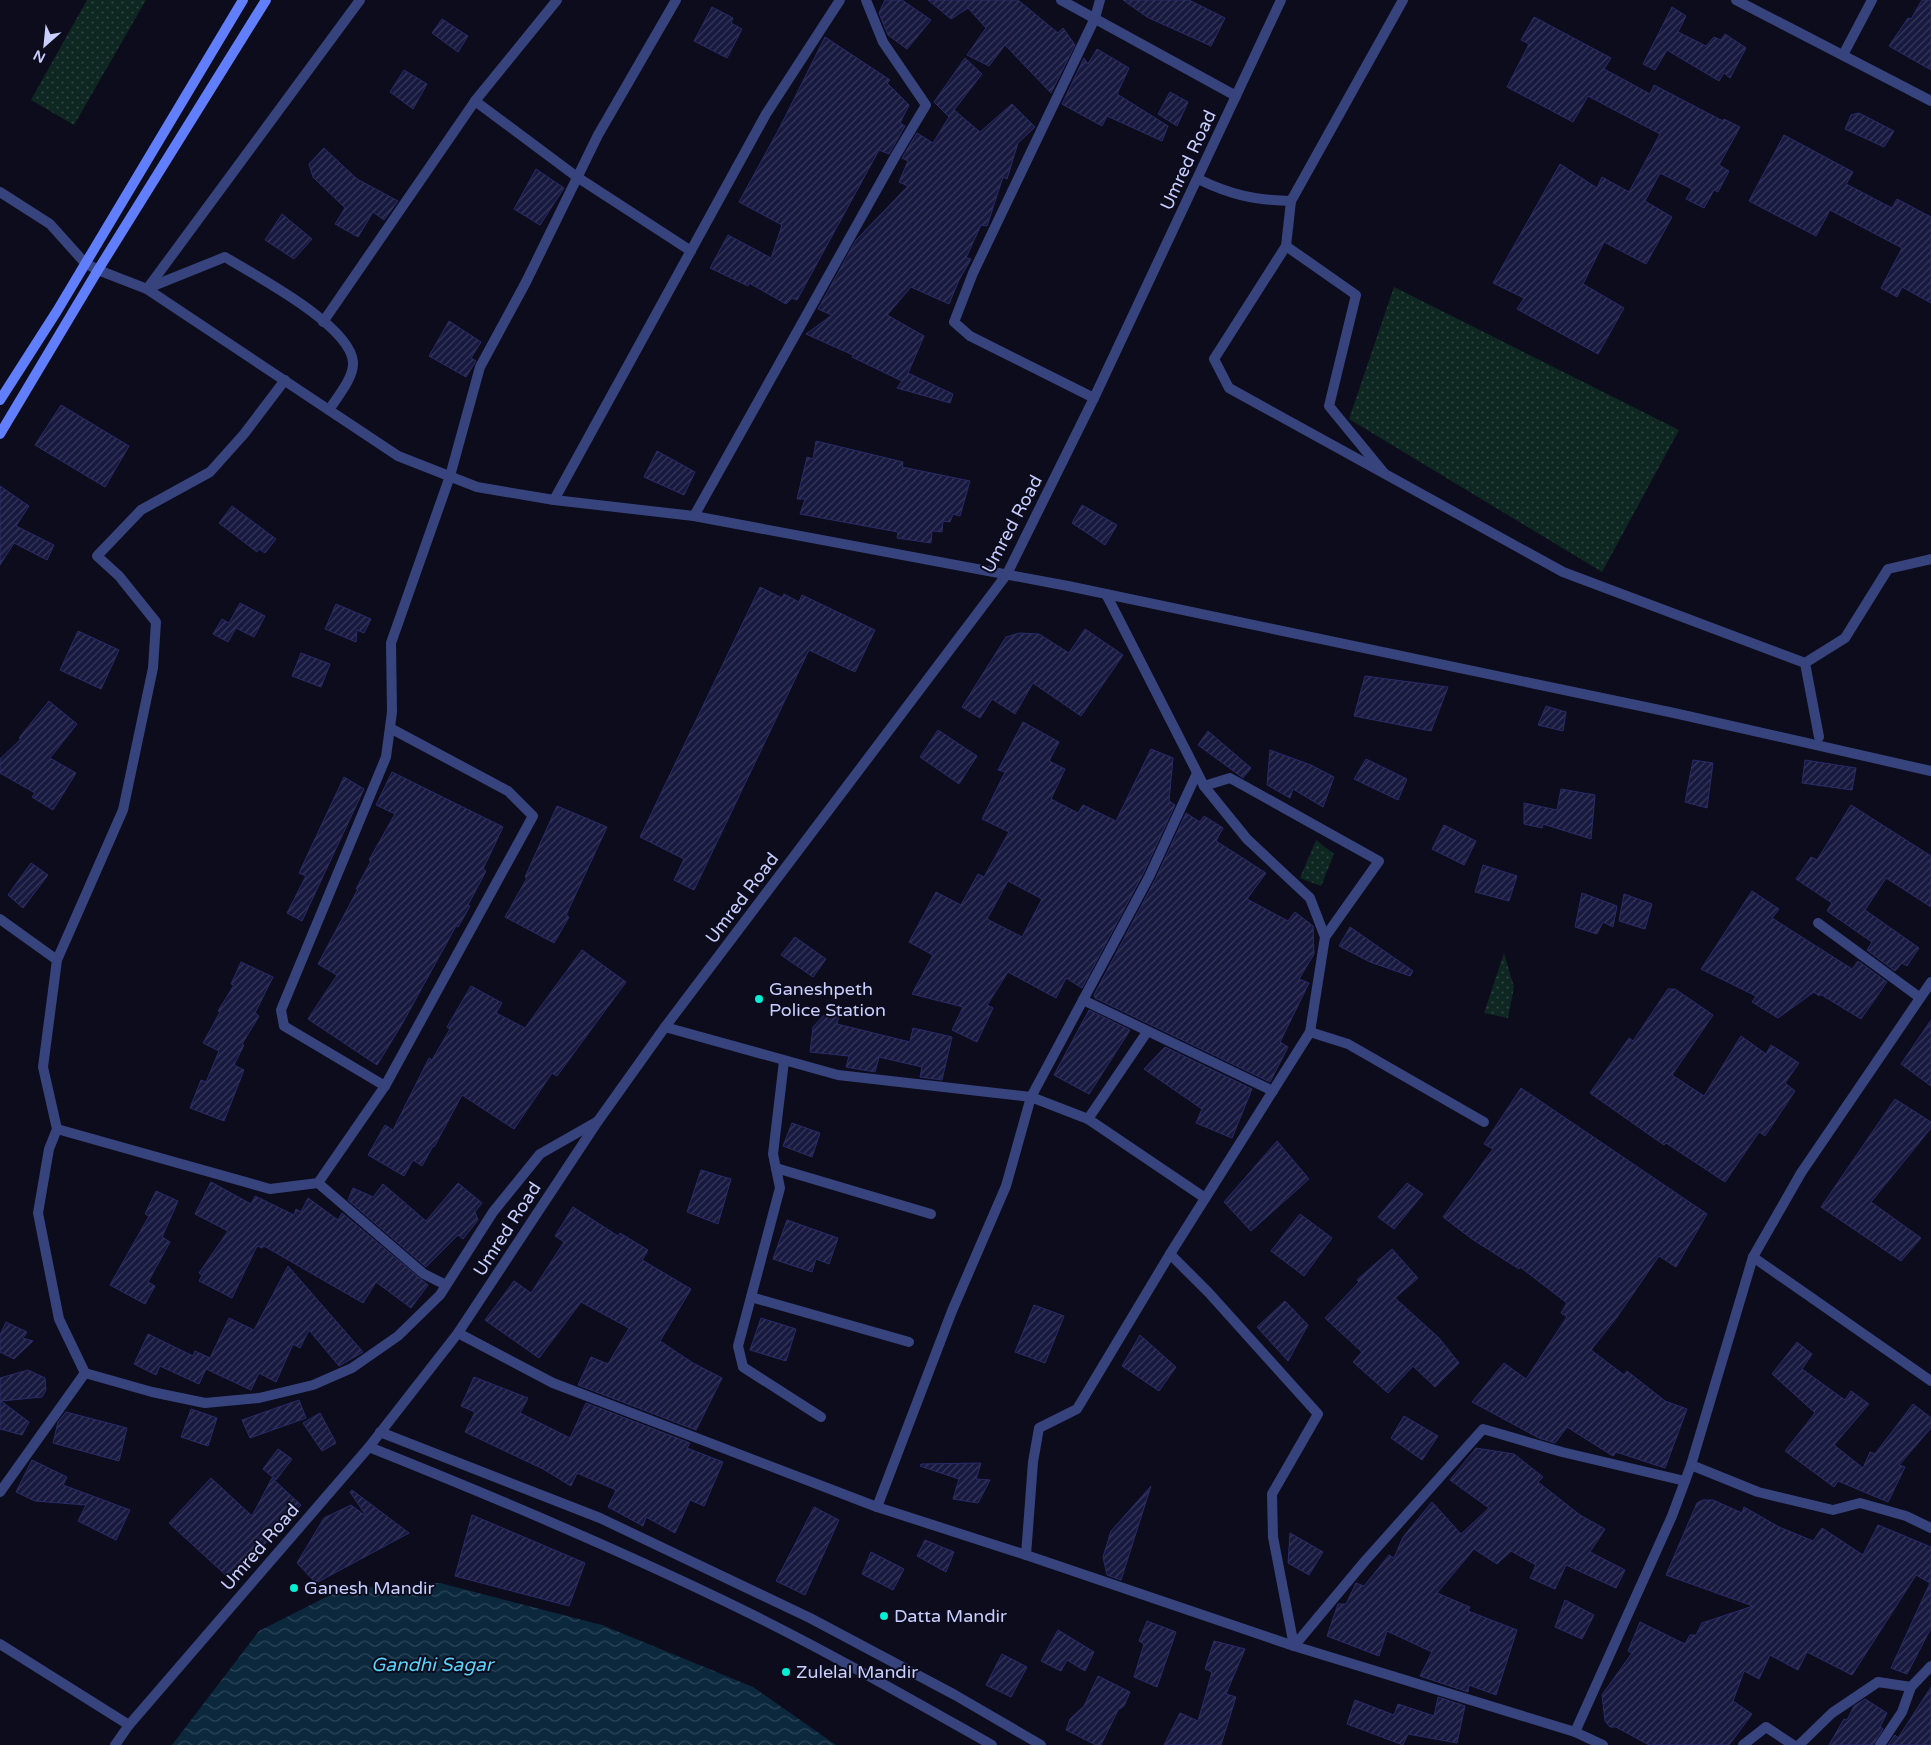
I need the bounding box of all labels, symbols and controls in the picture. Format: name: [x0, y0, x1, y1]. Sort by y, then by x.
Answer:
north arrow: [20, 20, 70, 70]
text: N: [30, 46, 48, 66]
street label: Umred Road: [1155, 106, 1221, 214]
street label: Umred Road: [977, 471, 1047, 577]
street label: Umred Road: [701, 848, 783, 948]
place label: Ganeshpeth Police Station: [769, 978, 886, 1021]
marker: Ganeshpeth Police Station: [753, 993, 765, 1005]
street label: Umred Road: [468, 1178, 546, 1280]
street label: Umred Road: [216, 1499, 304, 1595]
place label: Ganesh Mandir: [304, 1577, 434, 1599]
marker: Ganesh Mandir: [288, 1582, 300, 1594]
place label: Datta Mandir: [894, 1605, 1007, 1627]
marker: Datta Mandir: [878, 1610, 890, 1622]
water label: Gandhi Sagar: [371, 1654, 496, 1676]
place label: Zulelal Mandir: [796, 1661, 918, 1683]
marker: Zulelal Mandir: [780, 1666, 792, 1678]

